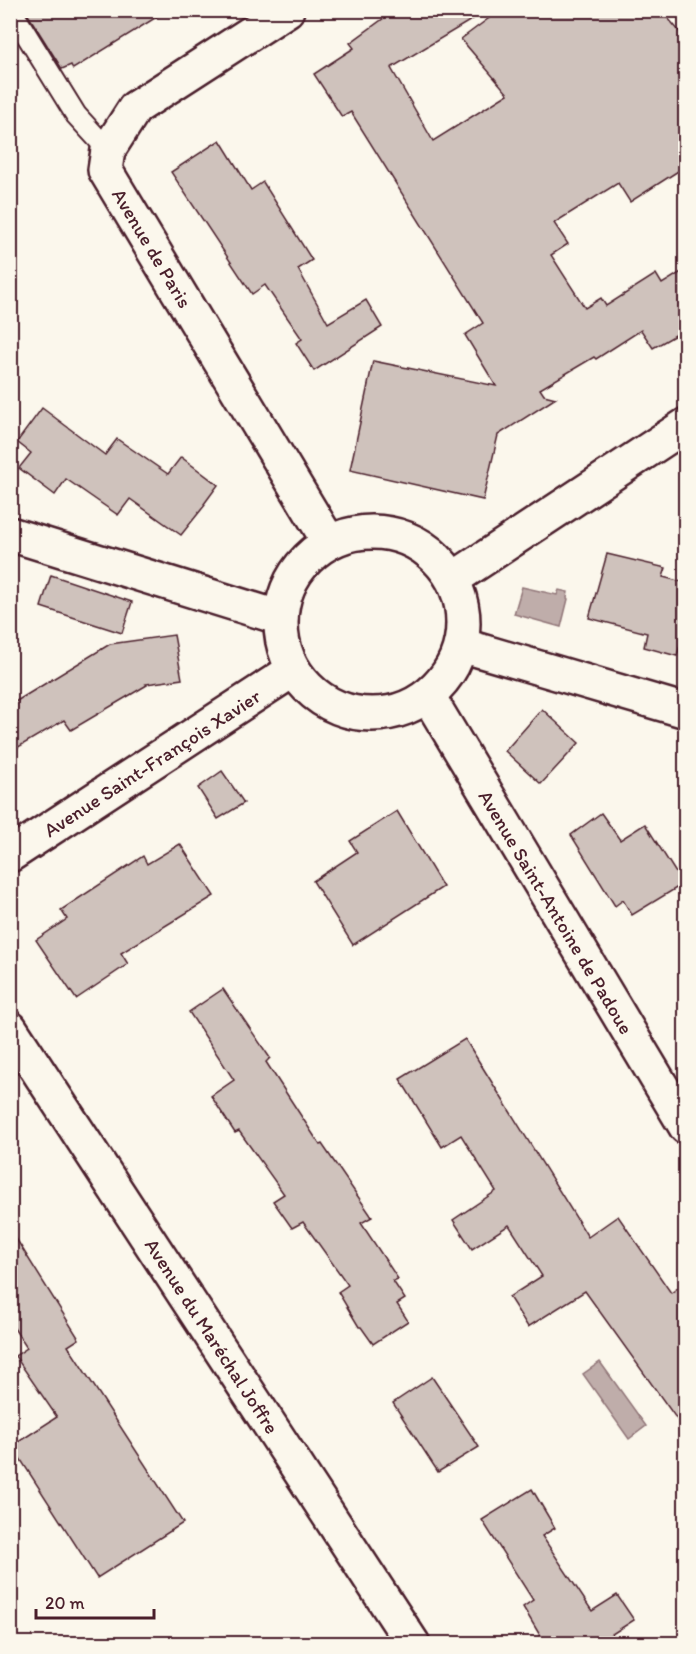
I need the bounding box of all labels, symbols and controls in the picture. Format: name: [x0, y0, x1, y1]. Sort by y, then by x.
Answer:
street label: Avenue de Paris: [107, 184, 197, 312]
street label: Avenue Saint-François Xavier: [39, 684, 265, 842]
street label: Avenue Saint-Antoine de Padoue: [474, 786, 638, 1038]
street label: Avenue du Maréchal Joffre: [140, 1234, 284, 1438]
scale bar: [36, 1582, 154, 1620]
text: 20 m: [45, 1592, 85, 1614]

